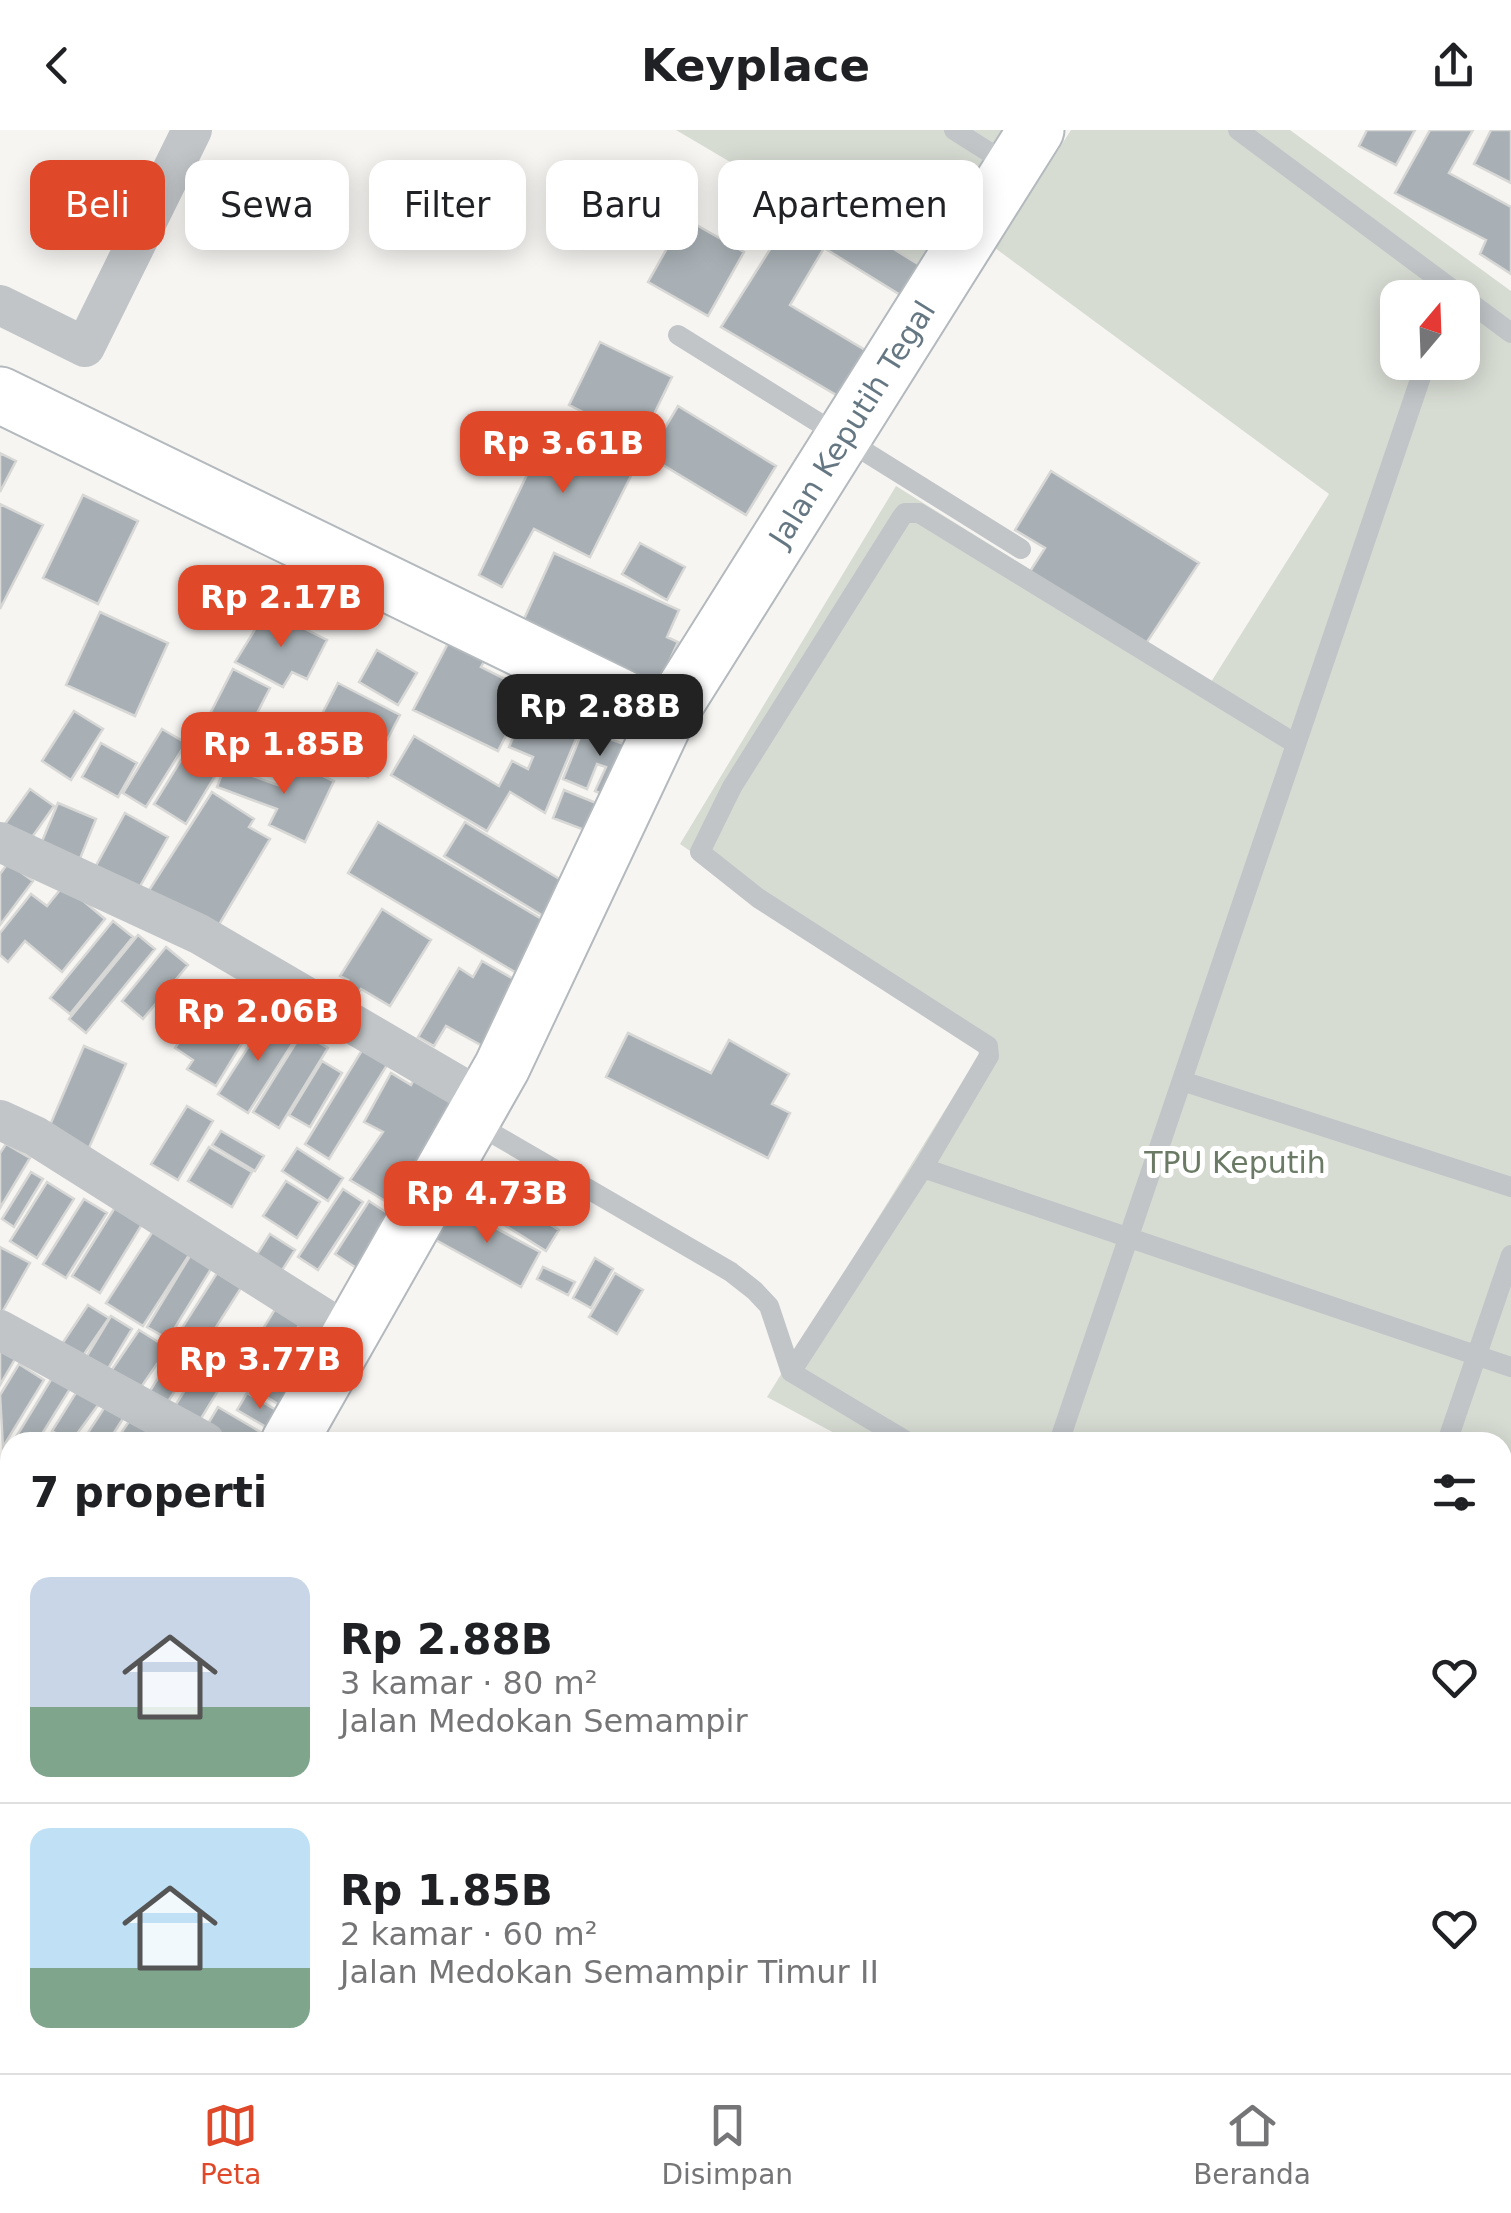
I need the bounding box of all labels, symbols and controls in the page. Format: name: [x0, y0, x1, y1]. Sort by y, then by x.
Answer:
icon: back: [30, 38, 85, 93]
icon: share: [1426, 38, 1481, 93]
text: Keyplace: [641, 39, 870, 92]
chip: Beli: [30, 160, 165, 250]
chip: Sewa: [185, 160, 349, 250]
chip: Filter: [369, 160, 526, 250]
chip: Baru: [546, 160, 698, 250]
chip: Apartemen: [718, 160, 983, 250]
north arrow: [1380, 280, 1480, 380]
map controls: [1380, 280, 1480, 380]
street label: Jalan Keputih Tegal: [760, 294, 942, 554]
pin: Rp 3.61B: [460, 411, 666, 496]
text: Rp 3.61B: [482, 424, 644, 462]
pin: Rp 2.17B: [178, 565, 384, 650]
text: Rp 2.17B: [200, 578, 362, 616]
pin: Rp 2.88B: [497, 674, 703, 759]
text: Rp 2.88B: [519, 687, 681, 725]
pin: Rp 1.85B: [181, 712, 387, 797]
text: Rp 1.85B: [203, 725, 365, 763]
pin: Rp 2.06B: [155, 979, 361, 1064]
text: Rp 2.06B: [177, 992, 339, 1030]
park label: TPU Keputih: [1143, 1145, 1326, 1180]
pin: Rp 4.73B: [384, 1161, 590, 1246]
text: Rp 4.73B: [406, 1174, 568, 1212]
pin: Rp 3.77B: [157, 1327, 363, 1412]
text: Rp 3.77B: [179, 1340, 341, 1378]
icon: filters: [1427, 1465, 1482, 1520]
text: 7 properti: [30, 1468, 267, 1517]
text: Rp 2.88B: [340, 1615, 553, 1664]
icon: home: [110, 1617, 230, 1737]
icon: heart: [1427, 1650, 1482, 1705]
text: 3 kamar · 80 m²: [340, 1664, 597, 1702]
text: Jalan Medokan Semampir: [340, 1702, 748, 1740]
text: Rp 1.85B: [340, 1866, 553, 1915]
icon: home: [110, 1868, 230, 1988]
icon: heart: [1427, 1901, 1482, 1956]
text: 2 kamar · 60 m²: [340, 1915, 597, 1953]
text: Jalan Medokan Semampir Timur II: [340, 1953, 879, 1991]
tab: Peta: [200, 2098, 261, 2191]
tab: Disimpan: [661, 2098, 793, 2191]
tab: Beranda: [1193, 2098, 1311, 2191]

